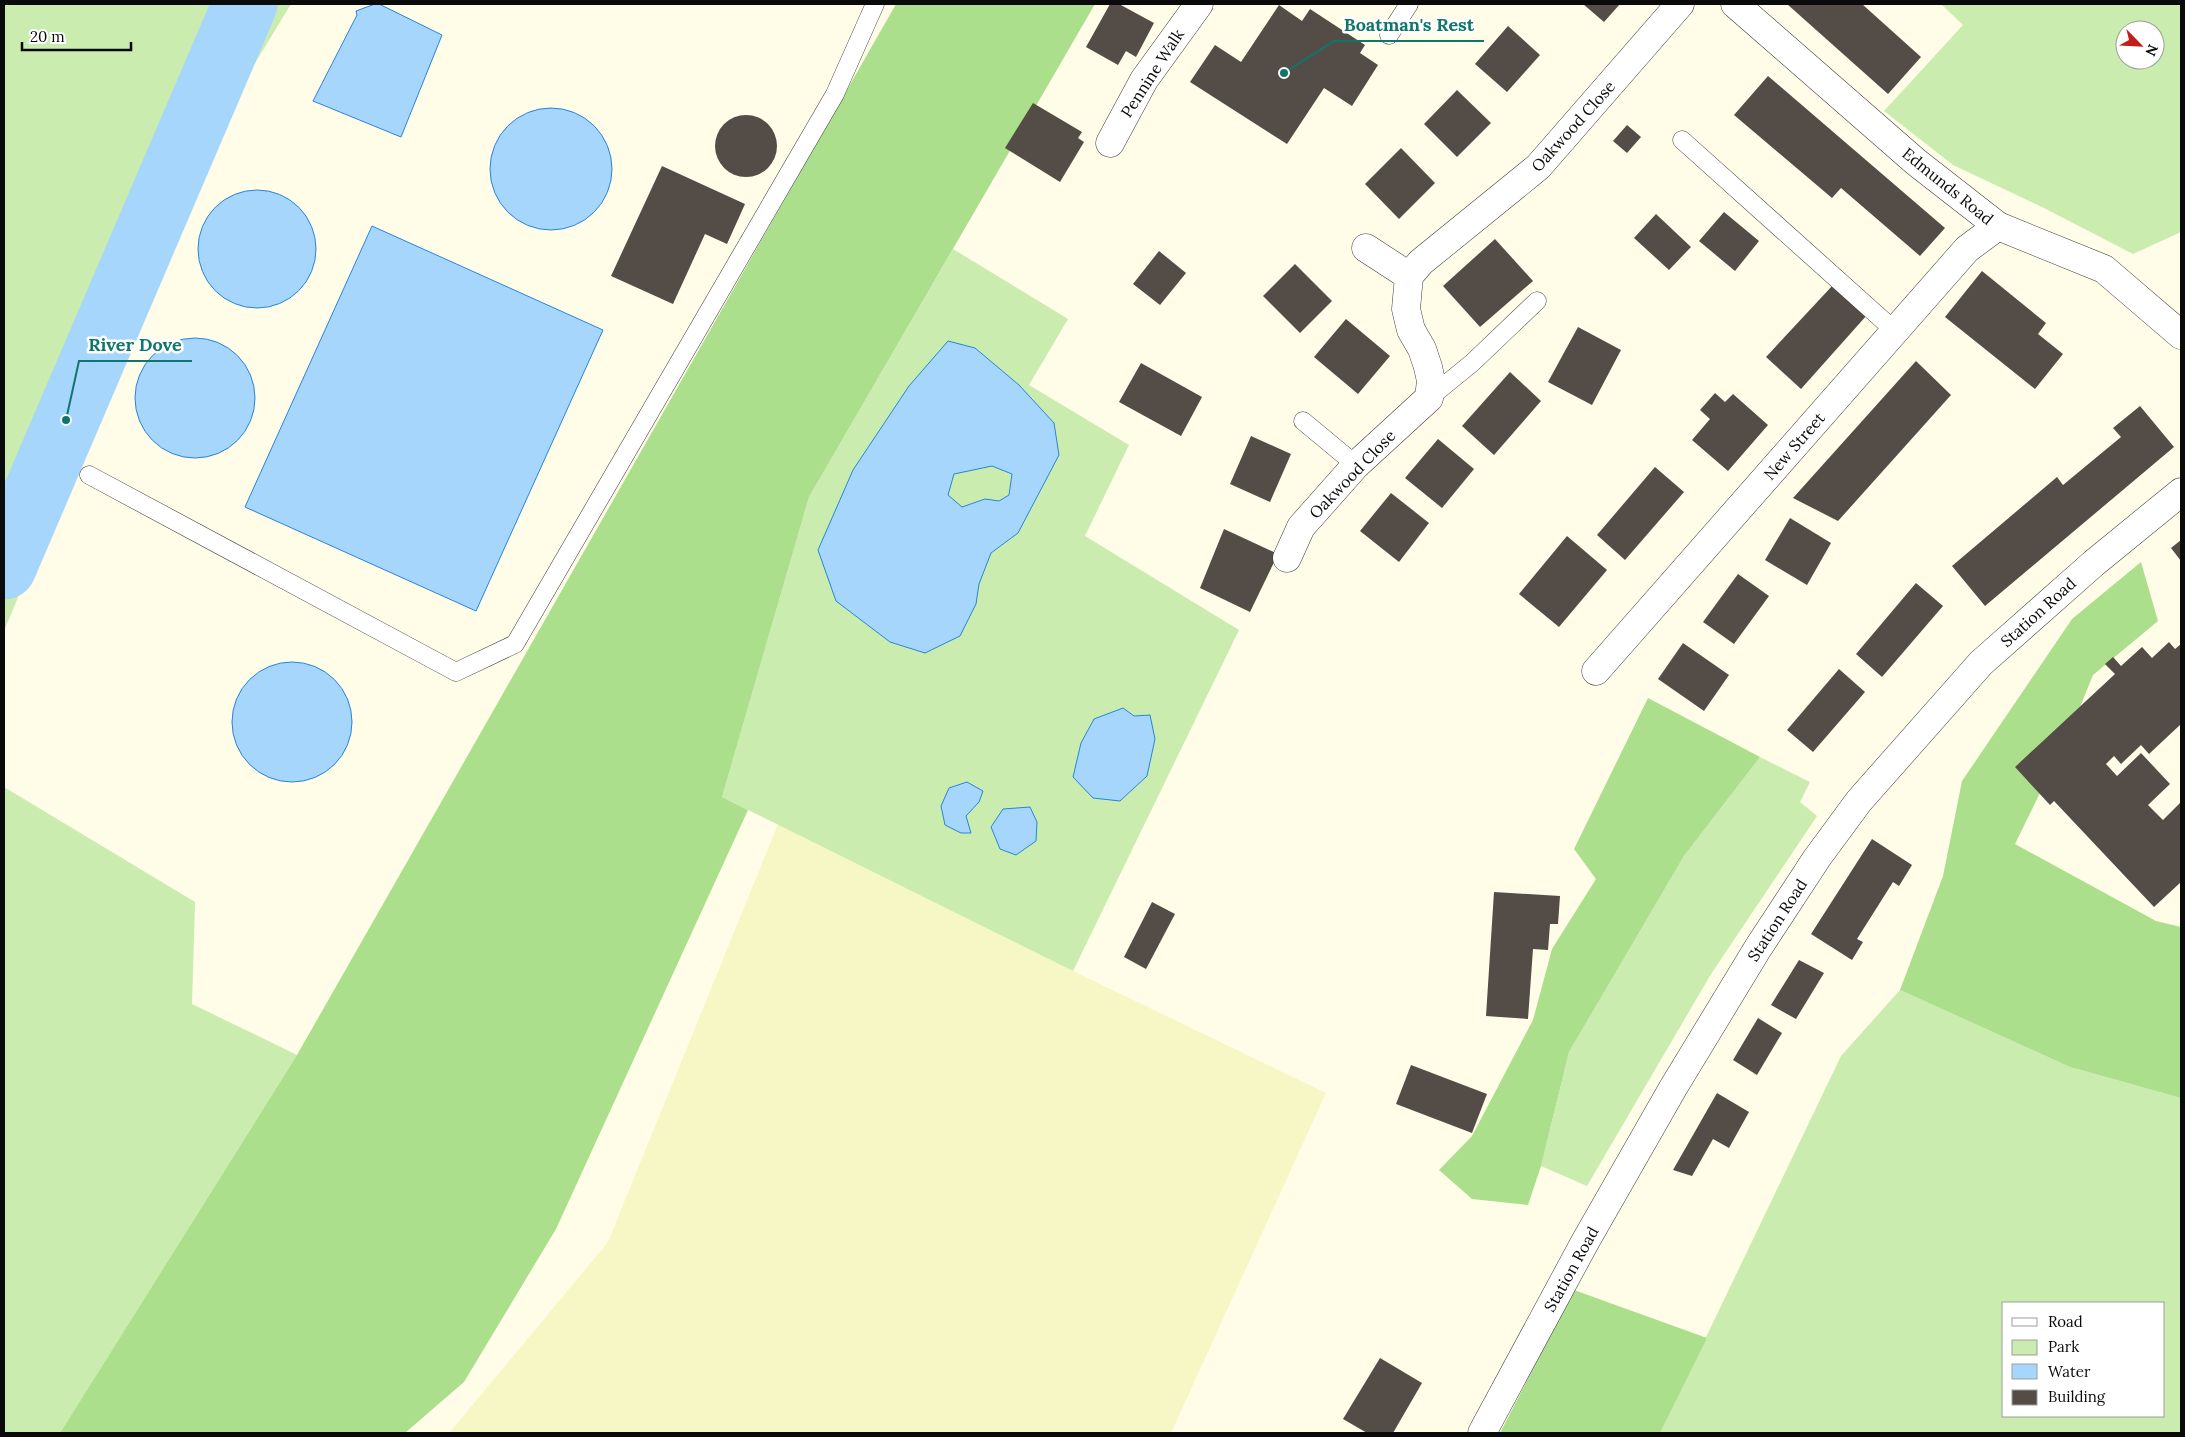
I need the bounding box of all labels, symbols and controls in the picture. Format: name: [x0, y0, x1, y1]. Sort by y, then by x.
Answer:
callout: Boatman's Rest: [1334, 8, 1484, 41]
text: Boatman's Rest: [1344, 13, 1475, 36]
scale bar: [22, 20, 131, 52]
north arrow: [2115, 20, 2165, 70]
street label: Pennine Walk: [1116, 25, 1188, 121]
text: 20 m: [30, 27, 65, 46]
text: N: [2141, 42, 2162, 59]
street label: Oakwood Close: [1527, 76, 1619, 176]
street label: Edmunds Road: [1898, 143, 1998, 229]
callout: River Dove: [79, 328, 192, 361]
text: River Dove: [88, 333, 182, 356]
street label: New Street: [1759, 408, 1829, 484]
street label: Oakwood Close: [1305, 425, 1400, 523]
street label: Station Road: [1996, 573, 2080, 651]
street label: Station Road: [1743, 875, 1811, 965]
street label: Station Road: [1539, 1222, 1603, 1315]
legend: [2002, 1302, 2165, 1417]
text: Road: [2048, 1312, 2083, 1331]
text: Park: [2048, 1337, 2079, 1356]
text: Water: [2048, 1362, 2091, 1381]
text: Building: [2048, 1387, 2106, 1406]

